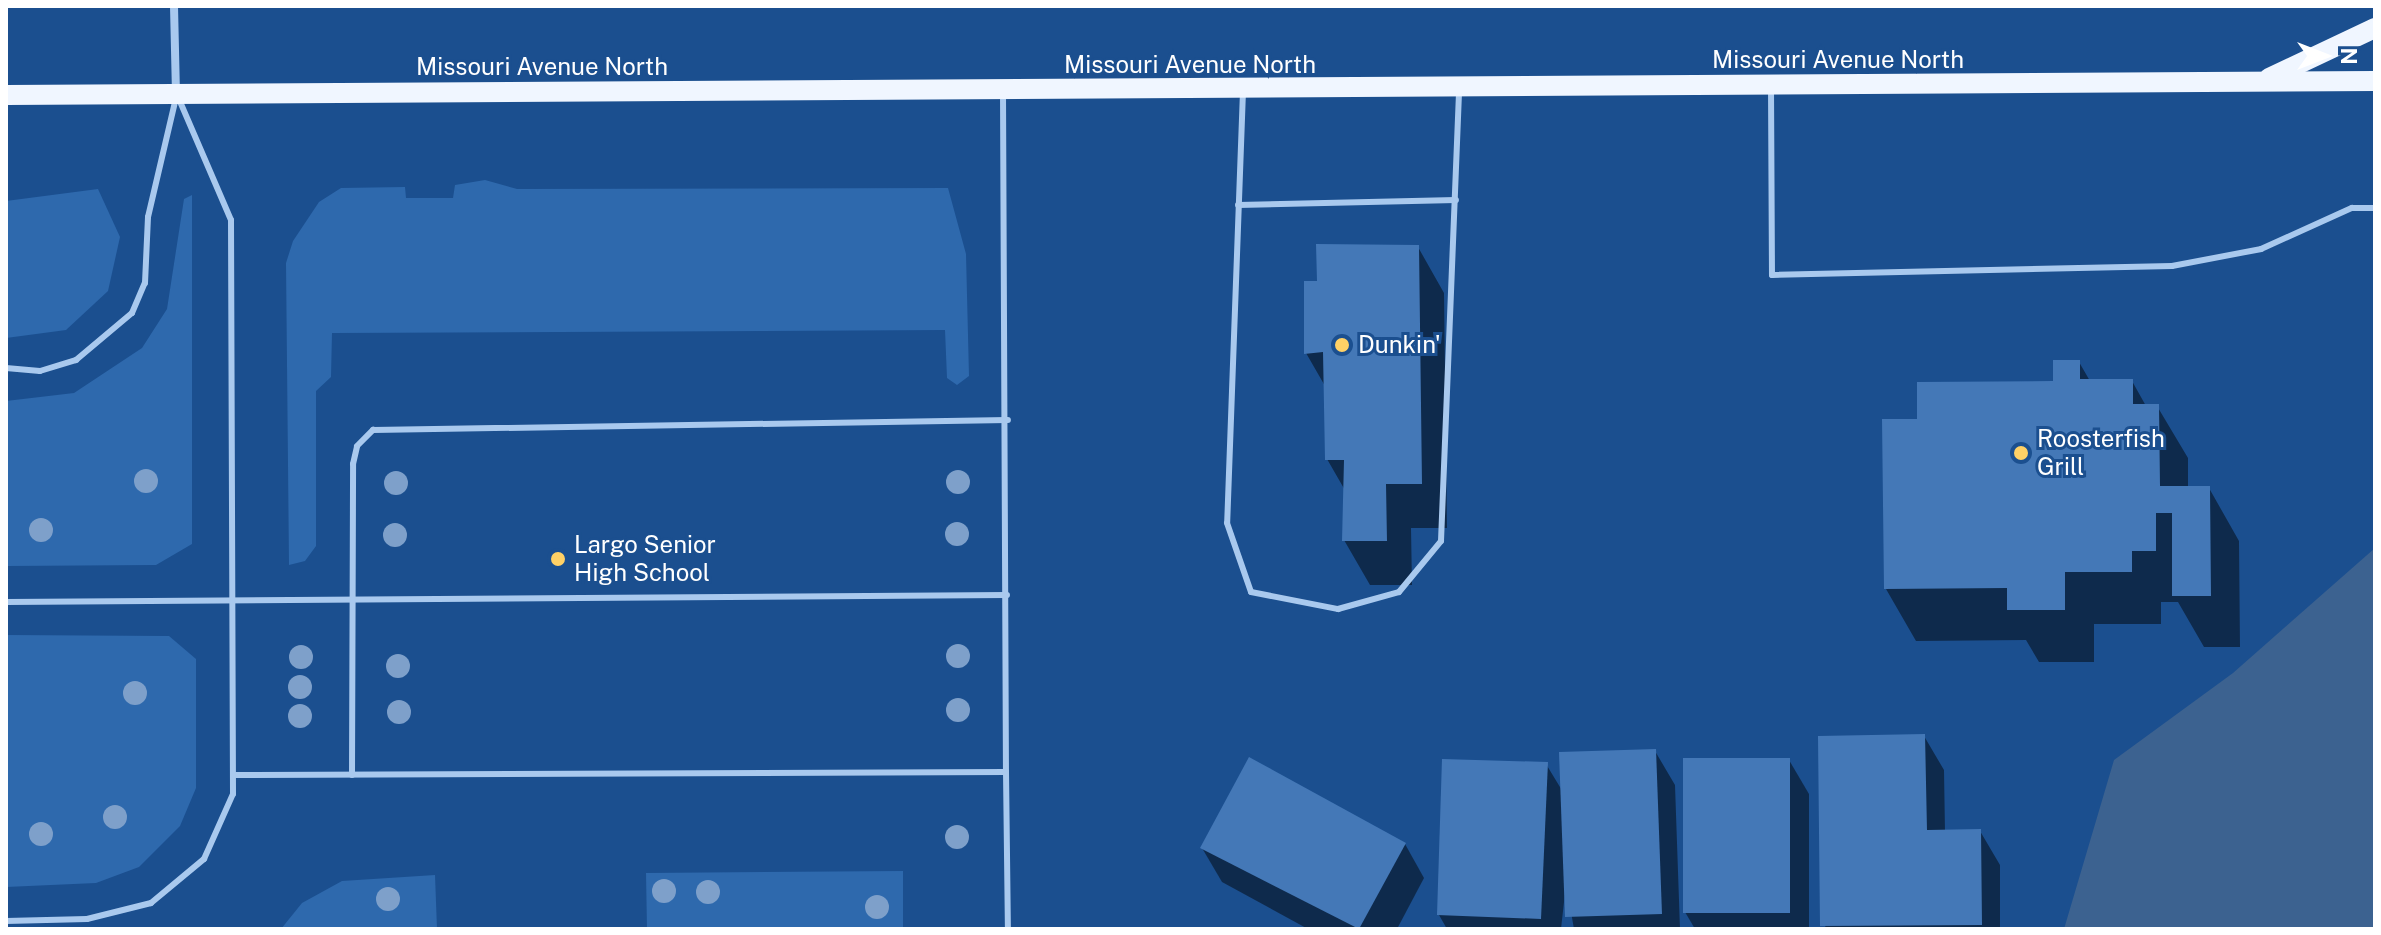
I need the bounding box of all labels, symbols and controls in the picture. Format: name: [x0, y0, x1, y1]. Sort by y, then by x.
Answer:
north arrow: [2285, 16, 2365, 96]
street label: Missouri Avenue North: [1712, 46, 1964, 74]
text: N: [2336, 47, 2362, 65]
street label: Missouri Avenue North: [1064, 51, 1316, 79]
street label: Missouri Avenue North: [416, 53, 668, 81]
place label: Dunkin': [1358, 331, 1441, 359]
marker: Dunkin': [1333, 336, 1351, 354]
place label: Roosterfish Grill: [2037, 425, 2165, 481]
marker: Roosterfish Grill: [2012, 444, 2030, 462]
place label: Largo Senior High School: [574, 531, 716, 587]
marker: Largo Senior High School: [549, 550, 567, 568]

